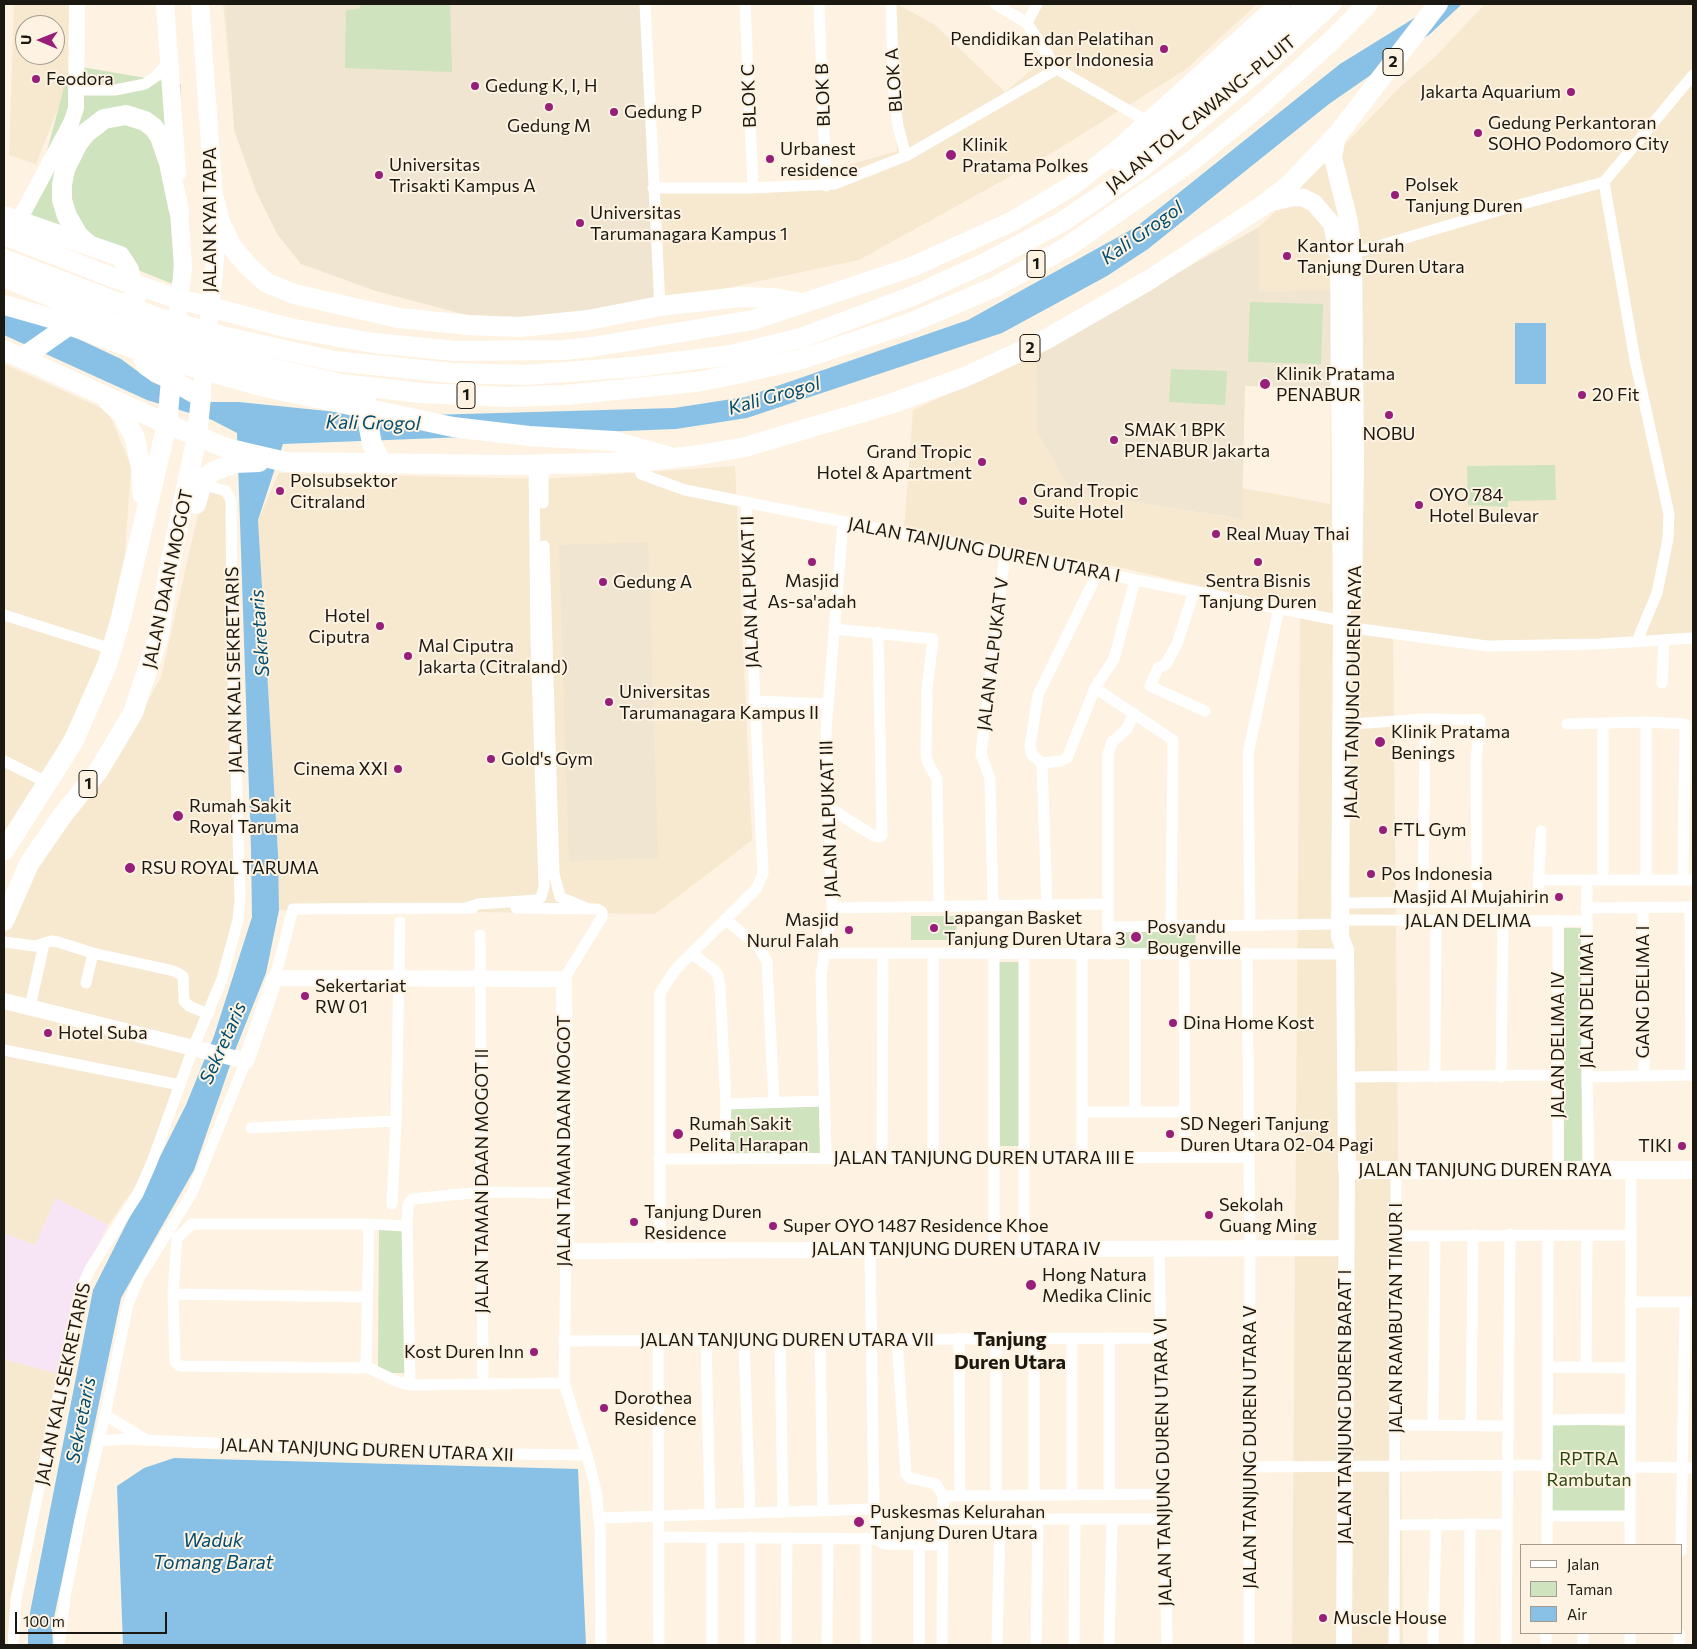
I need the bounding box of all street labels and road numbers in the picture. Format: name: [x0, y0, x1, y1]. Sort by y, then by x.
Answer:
street label: JALAN TOL CAWANG–PLUIT: [1102, 31, 1300, 197]
street label: BLOK A: [881, 47, 907, 113]
road number: 2: [1383, 48, 1403, 76]
street label: BLOK B: [811, 63, 835, 127]
street label: BLOK C: [737, 64, 761, 128]
street label: JALAN KYAI TAPA: [199, 147, 221, 293]
road number: 1: [1027, 250, 1045, 278]
road number: 2: [1020, 334, 1040, 362]
road number: 1: [457, 382, 475, 408]
street label: JALAN DAAN MOGOT: [138, 488, 198, 670]
street label: JALAN TANJUNG DUREN UTARA I: [846, 513, 1122, 587]
street label: JALAN ALPUKAT II: [737, 515, 763, 669]
street label: JALAN TANJUNG DUREN RAYA: [1340, 565, 1366, 819]
street label: JALAN KALI SEKRETARIS: [221, 566, 247, 774]
street label: JALAN ALPUKAT V: [973, 576, 1013, 732]
street label: JALAN ALPUKAT III: [815, 740, 843, 898]
road number: 1: [79, 771, 97, 798]
street label: JALAN DELIMA: [1405, 910, 1531, 932]
street label: GANG DELIMA I: [1632, 925, 1654, 1059]
street label: JALAN DELIMA I: [1576, 934, 1598, 1068]
street label: JALAN DELIMA IV: [1547, 971, 1569, 1119]
street label: JALAN TAMAN DAAN MOGOT: [553, 1015, 575, 1267]
street label: JALAN TAMAN DAAN MOGOT II: [471, 1048, 493, 1314]
street label: JALAN TANJUNG DUREN UTARA III E: [834, 1147, 1134, 1169]
street label: JALAN TANJUNG DUREN RAYA: [1358, 1159, 1612, 1181]
street label: JALAN RAMBUTAN TIMUR I: [1385, 1203, 1407, 1433]
street label: JALAN TANJUNG DUREN UTARA IV: [812, 1238, 1100, 1260]
street label: JALAN TANJUNG DUREN BARAT I: [1334, 1269, 1356, 1545]
street label: JALAN KALI SEKRETARIS: [31, 1281, 95, 1487]
street label: JALAN TANJUNG DUREN UTARA V: [1239, 1305, 1261, 1589]
street label: JALAN TANJUNG DUREN UTARA VI: [1150, 1317, 1176, 1607]
street label: JALAN TANJUNG DUREN UTARA VII: [640, 1329, 934, 1351]
street label: JALAN TANJUNG DUREN UTARA XII: [220, 1434, 514, 1466]

